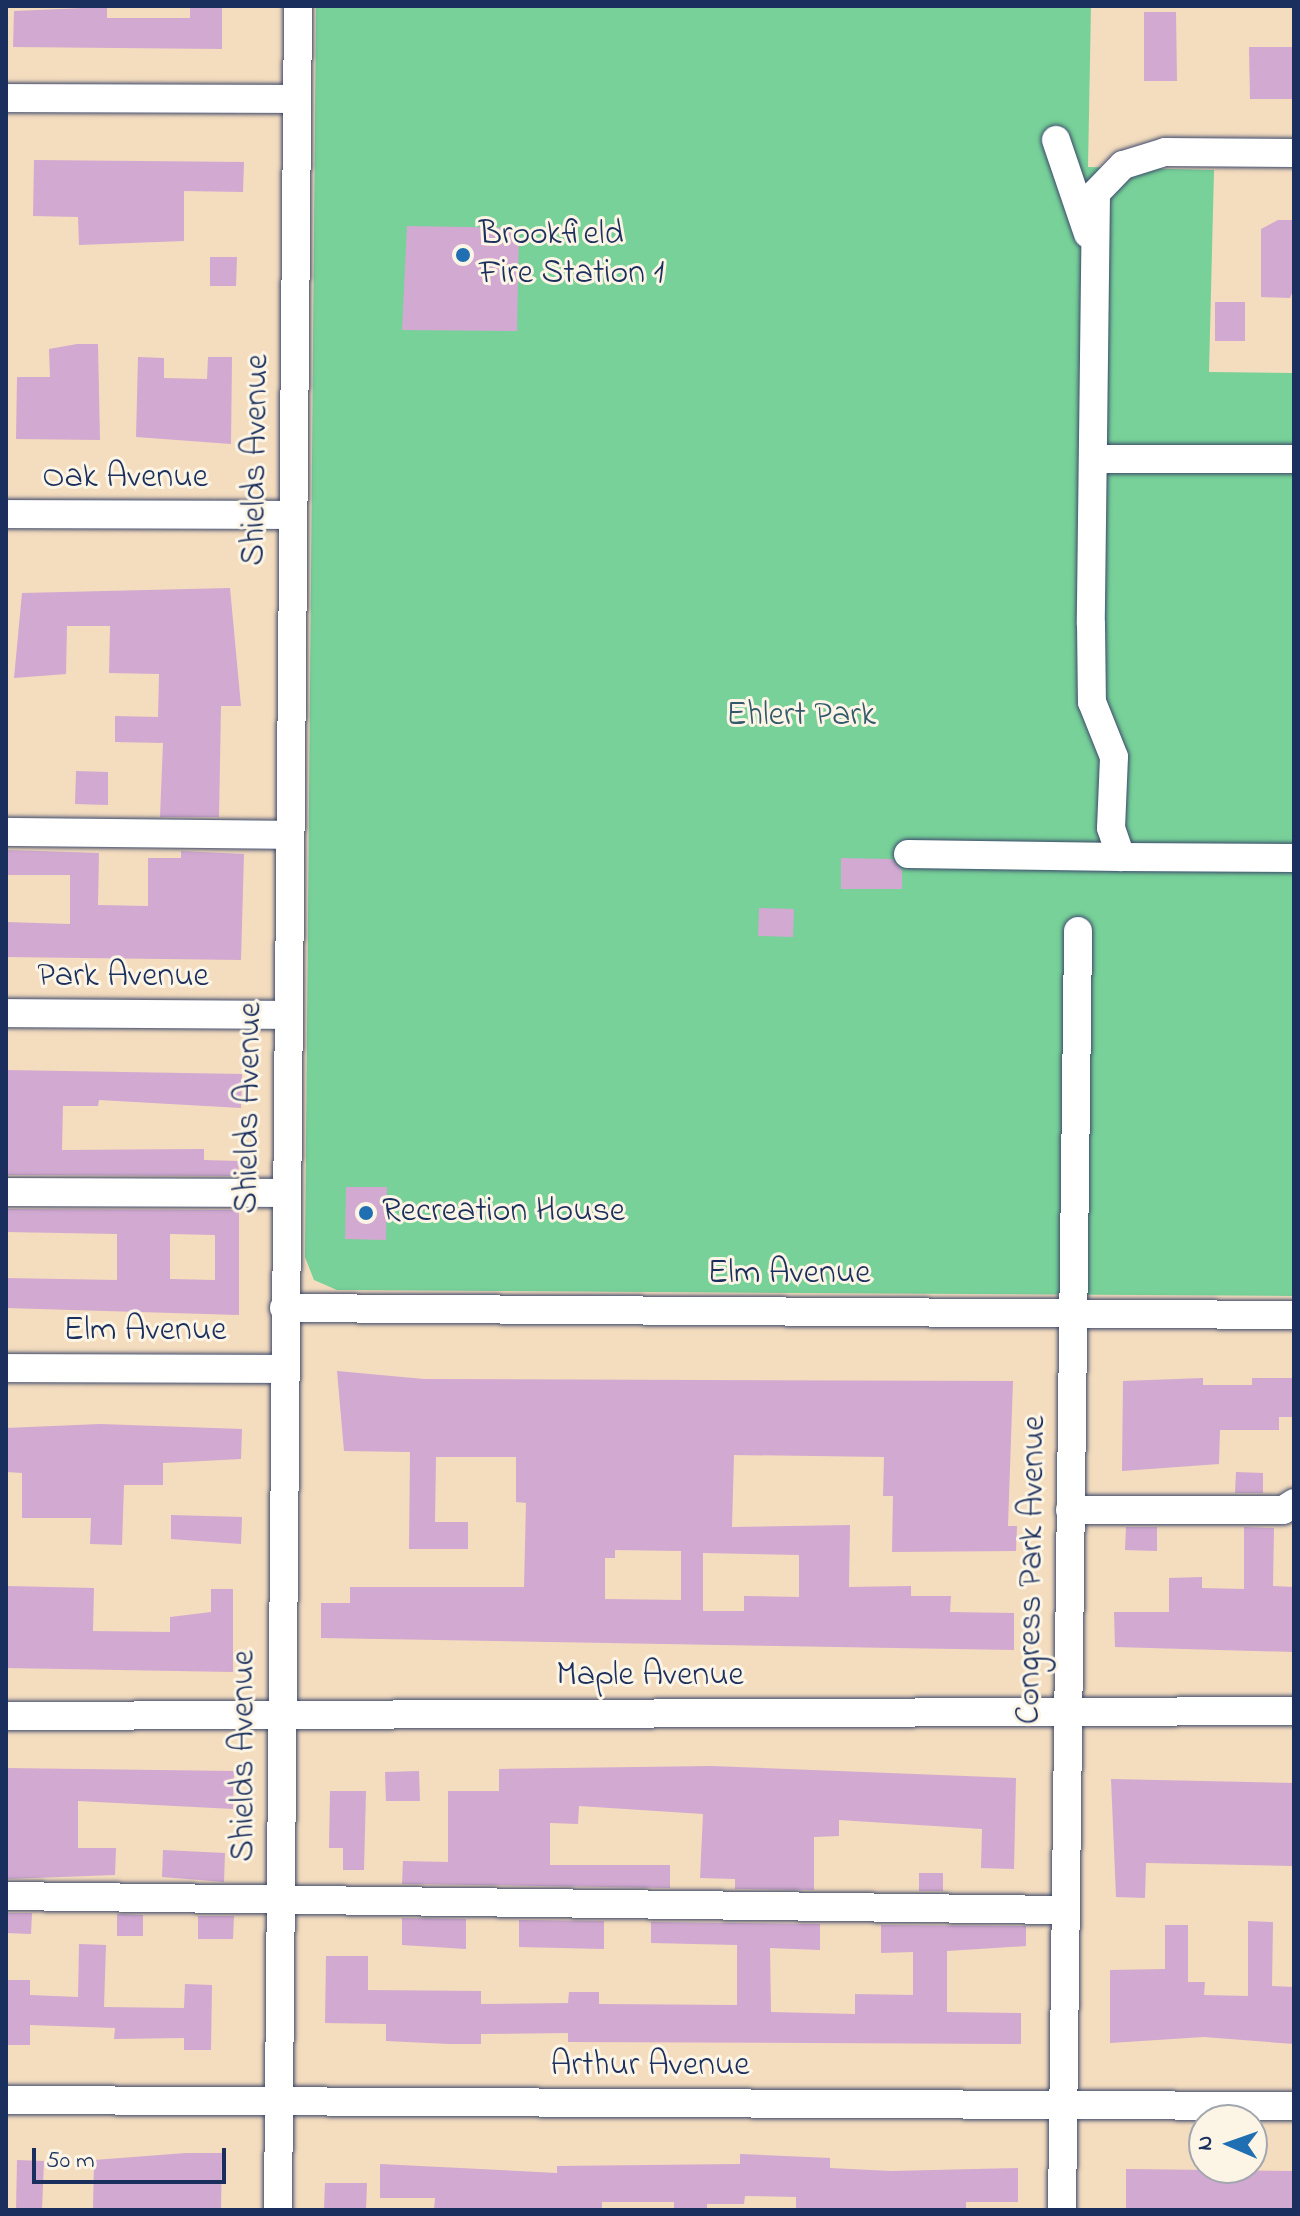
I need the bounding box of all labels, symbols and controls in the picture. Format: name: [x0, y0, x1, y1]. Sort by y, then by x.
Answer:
place label: Brookfield Fire Station 1: [479, 215, 664, 294]
marker: Brookfield Fire Station 1: [454, 246, 472, 264]
street label: Shields Avenue: [235, 354, 279, 566]
street label: Oak Avenue: [42, 459, 208, 499]
park label: Ehlert Park: [726, 697, 876, 737]
street label: Park Avenue: [37, 958, 209, 998]
street label: Shields Avenue: [228, 1002, 272, 1214]
place label: Recreation House: [382, 1193, 625, 1233]
marker: Recreation House: [357, 1204, 375, 1222]
street label: Elm Avenue: [708, 1255, 870, 1295]
street label: Elm Avenue: [64, 1312, 226, 1352]
street label: Congress Park Avenue: [1010, 1415, 1056, 1725]
street label: Shields Avenue: [225, 1650, 265, 1862]
street label: Maple Avenue: [556, 1657, 744, 1697]
street label: Arthur Avenue: [550, 2047, 750, 2087]
north arrow: [1188, 2104, 1268, 2184]
scale bar: [36, 2132, 230, 2182]
text: N: [1190, 2135, 1222, 2151]
text: 50 m: [46, 2144, 95, 2179]

